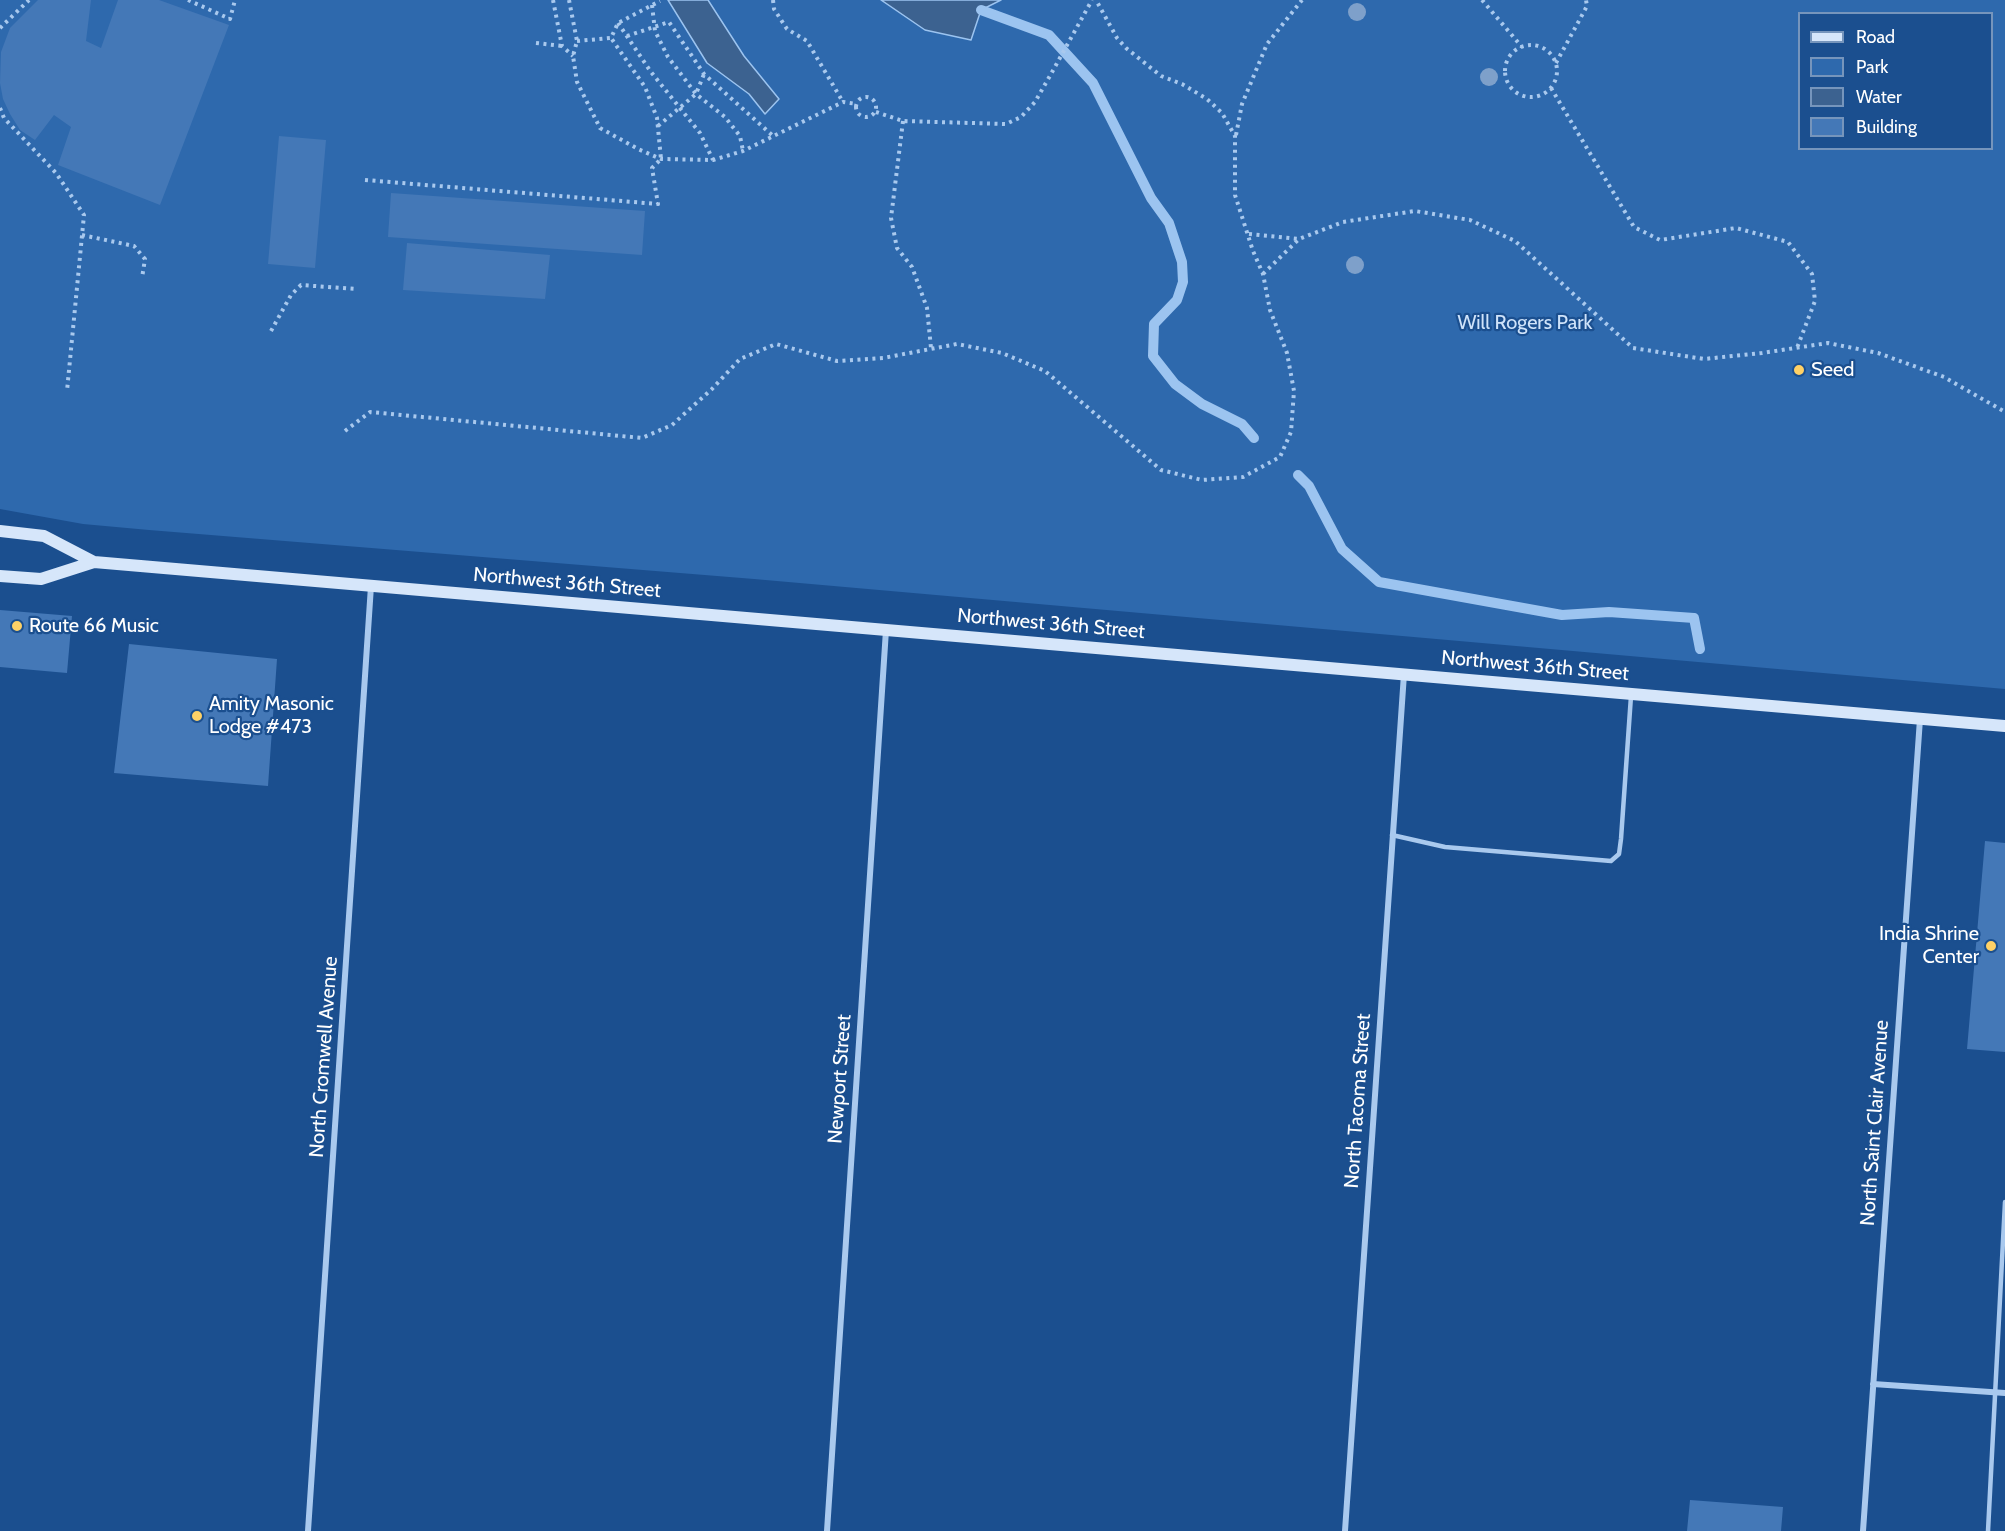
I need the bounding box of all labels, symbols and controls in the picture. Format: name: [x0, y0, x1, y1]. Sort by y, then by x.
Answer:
legend: [1798, 12, 1993, 150]
text: Road: [1856, 26, 1895, 48]
text: Park: [1856, 56, 1888, 78]
text: Water: [1856, 86, 1902, 108]
text: Building: [1856, 116, 1917, 138]
park label: Will Rogers Park: [1457, 311, 1593, 335]
place label: Seed: [1811, 358, 1854, 382]
marker: Seed: [1792, 363, 1806, 377]
street label: Northwest 36th Street: [472, 563, 662, 603]
street label: Northwest 36th Street: [956, 604, 1146, 644]
place label: Route 66 Music: [29, 614, 159, 638]
marker: Route 66 Music: [10, 619, 24, 633]
street label: Northwest 36th Street: [1440, 646, 1630, 686]
place label: Amity Masonic Lodge #473: [209, 692, 334, 739]
marker: Amity Masonic Lodge #473: [190, 709, 204, 723]
place label: India Shrine Center: [1879, 922, 1979, 969]
marker: India Shrine Center: [1984, 939, 1998, 953]
street label: North Cromwell Avenue: [305, 955, 343, 1159]
street label: North Tacoma Street: [1340, 1013, 1376, 1189]
street label: Newport Street: [824, 1014, 856, 1144]
street label: North Saint Clair Avenue: [1856, 1019, 1894, 1227]

